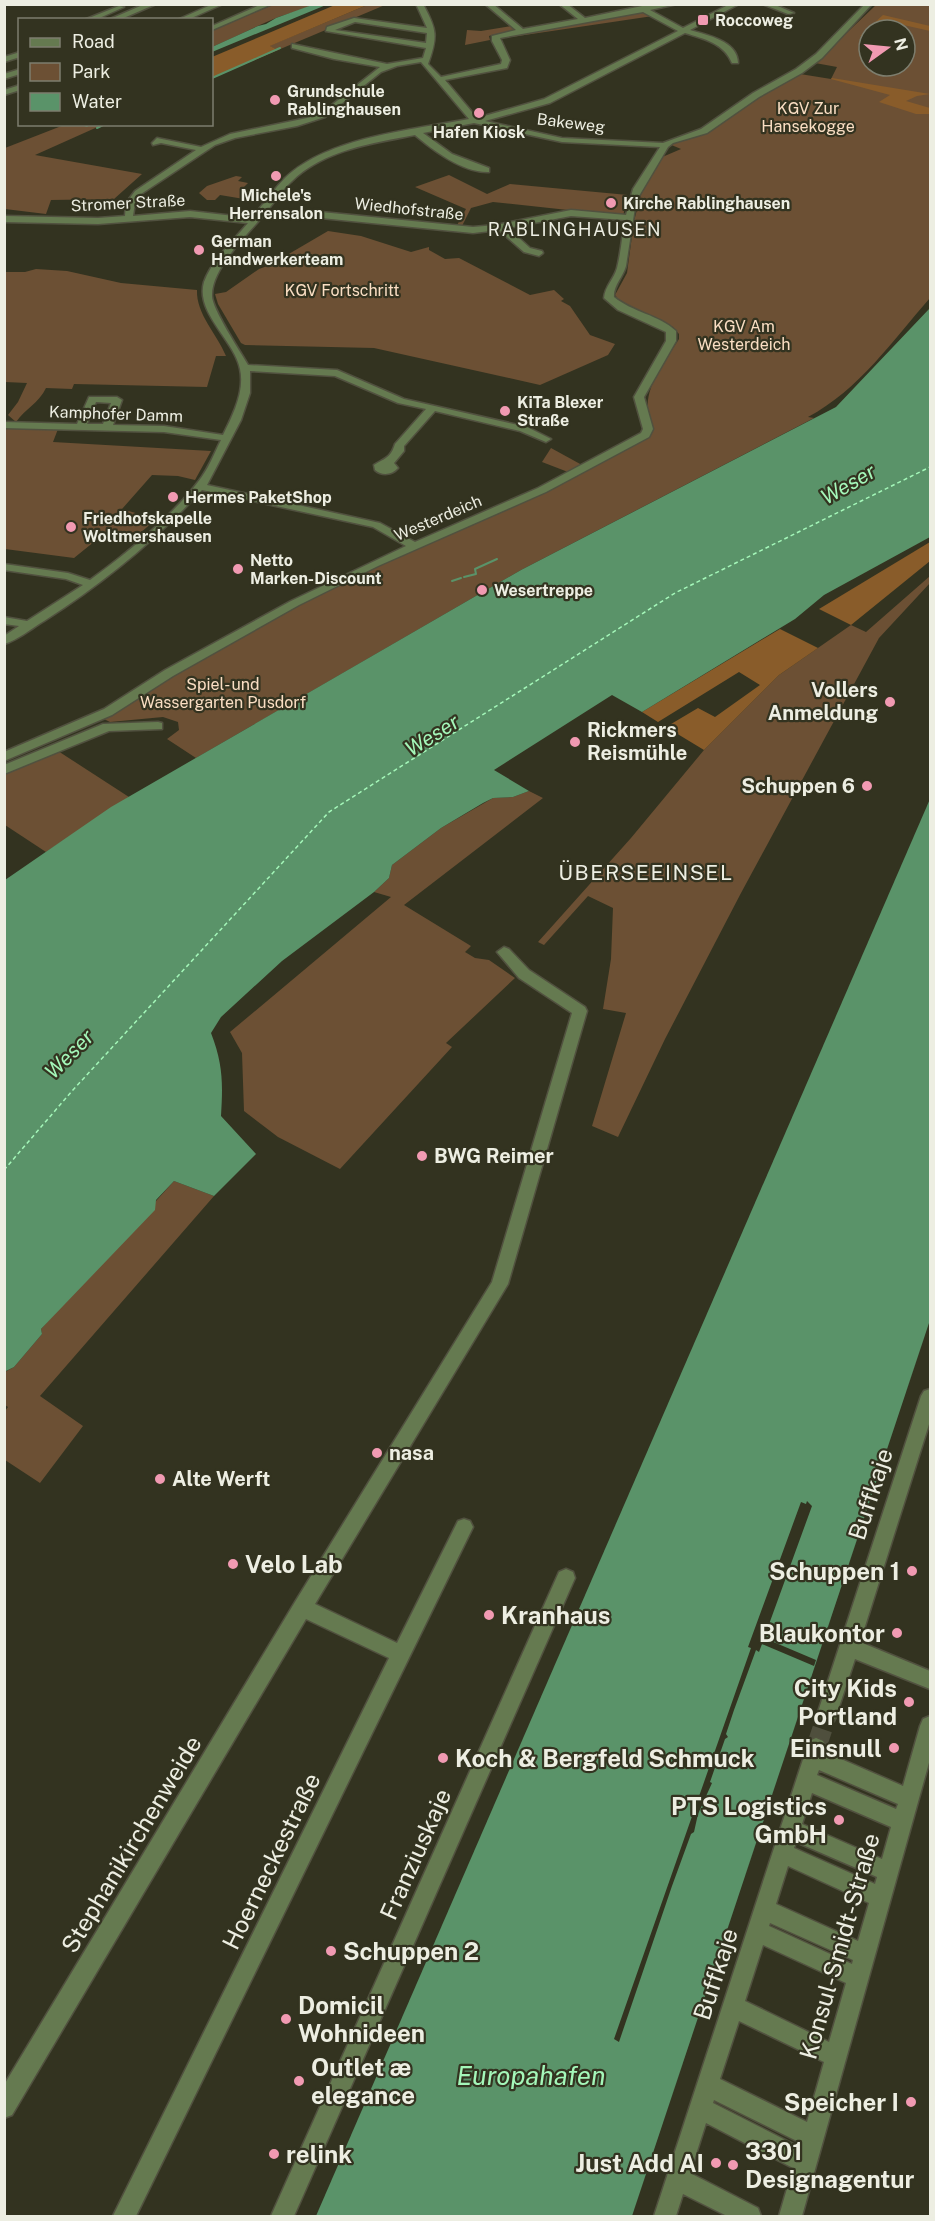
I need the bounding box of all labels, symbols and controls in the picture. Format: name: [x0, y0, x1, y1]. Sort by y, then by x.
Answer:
place label: Roccoweg: [715, 11, 793, 30]
marker: Roccoweg: [696, 13, 710, 27]
legend: [18, 18, 213, 126]
north arrow: [857, 18, 917, 78]
text: Road: [72, 31, 115, 52]
text: N: [890, 36, 912, 53]
text: Park: [72, 61, 110, 82]
place label: Grundschule Rablinghausen: [287, 82, 401, 119]
text: Water: [72, 91, 122, 112]
marker: Grundschule Rablinghausen: [268, 93, 282, 107]
park label: KGV Zur Hansekogge: [761, 99, 855, 136]
marker: Hafen Kiosk: [472, 106, 486, 120]
street label: Bakeweg: [536, 109, 606, 137]
place label: Hafen Kiosk: [433, 123, 525, 142]
marker: Michele's Herrensalon: [269, 169, 283, 183]
place label: Michele's Herrensalon: [229, 186, 323, 223]
street label: Stromer Straße: [70, 191, 186, 215]
street label: Wiedhofstraße: [354, 194, 464, 224]
place label: Kirche Rablinghausen: [623, 194, 790, 213]
marker: Kirche Rablinghausen: [604, 196, 618, 210]
district label: RABLINGHAUSEN: [488, 219, 662, 240]
place label: German Handwerkerteam: [211, 232, 343, 269]
marker: German Handwerkerteam: [192, 243, 206, 257]
park label: KGV Fortschritt: [284, 281, 400, 300]
park label: KGV Am Westerdeich: [697, 317, 791, 354]
place label: KiTa Blexer Straße: [517, 393, 604, 430]
street label: Kamphofer Damm: [49, 402, 183, 426]
marker: KiTa Blexer Straße: [498, 404, 512, 418]
water label: Weser: [816, 458, 881, 510]
place label: Hermes PaketShop: [185, 488, 332, 507]
marker: Hermes PaketShop: [166, 490, 180, 504]
street label: Westerdeich: [391, 491, 485, 545]
place label: Friedhofskapelle Woltmershausen: [83, 509, 212, 546]
marker: Friedhofskapelle Woltmershausen: [64, 520, 78, 534]
place label: Netto Marken-Discount: [250, 551, 382, 588]
marker: Netto Marken-Discount: [231, 562, 245, 576]
place label: Wesertreppe: [494, 581, 593, 600]
marker: Wesertreppe: [475, 583, 489, 597]
park label: Spiel- und Wassergarten Pusdorf: [140, 675, 306, 712]
place label: Vollers Anmeldung: [768, 678, 878, 725]
marker: Vollers Anmeldung: [883, 695, 897, 709]
water label: Weser: [400, 708, 465, 761]
place label: Rickmers Reismühle: [587, 718, 687, 765]
marker: Rickmers Reismühle: [568, 735, 582, 749]
place label: Schuppen 6: [741, 774, 855, 798]
marker: Schuppen 6: [860, 779, 874, 793]
district label: ÜBERSEEINSEL: [558, 860, 734, 885]
water label: Weser: [39, 1024, 99, 1084]
place label: BWG Reimer: [434, 1144, 554, 1168]
marker: BWG Reimer: [415, 1149, 429, 1163]
place label: nasa: [389, 1441, 434, 1465]
street label: Buffkaje: [842, 1445, 898, 1543]
marker: nasa: [370, 1446, 384, 1460]
place label: Alte Werft: [172, 1467, 270, 1491]
marker: Alte Werft: [153, 1472, 167, 1486]
place label: Velo Lab: [245, 1550, 343, 1578]
marker: Velo Lab: [226, 1557, 240, 1571]
place label: Schuppen 1: [769, 1557, 900, 1585]
marker: Schuppen 1: [905, 1564, 919, 1578]
place label: Kranhaus: [501, 1601, 610, 1629]
marker: Kranhaus: [482, 1608, 496, 1622]
place label: Blaukontor: [759, 1619, 885, 1647]
marker: Blaukontor: [890, 1626, 904, 1640]
place label: City Kids Portland: [794, 1674, 897, 1730]
marker: City Kids Portland: [902, 1695, 916, 1709]
street label: Stephanikirchenweide: [55, 1731, 207, 1957]
place label: Einsnull: [790, 1734, 882, 1762]
marker: Einsnull: [887, 1741, 901, 1755]
place label: Koch & Bergfeld Schmuck: [455, 1744, 755, 1772]
marker: Koch & Bergfeld Schmuck: [436, 1751, 450, 1765]
street label: Hoerneckestraße: [216, 1768, 326, 1954]
street label: Franziuskaje: [374, 1784, 456, 1924]
place label: PTS Logistics GmbH: [671, 1792, 827, 1848]
marker: PTS Logistics GmbH: [832, 1813, 846, 1827]
street label: Konsul-Smidt-Straße: [793, 1830, 885, 2062]
street label: Buffkaje: [687, 1925, 743, 2023]
place label: Schuppen 2: [343, 1937, 479, 1965]
marker: Schuppen 2: [324, 1944, 338, 1958]
place label: Domicil Wohnideen: [298, 1991, 425, 2047]
marker: Domicil Wohnideen: [279, 2012, 293, 2026]
place label: Outlet æ elegance: [311, 2053, 415, 2109]
water label: Europahafen: [457, 2060, 605, 2091]
marker: Outlet æ elegance: [292, 2074, 306, 2088]
place label: Speicher I: [784, 2088, 899, 2116]
marker: Speicher I: [904, 2095, 918, 2109]
place label: 3301 Designagentur: [745, 2137, 915, 2193]
place label: relink: [286, 2140, 352, 2168]
marker: relink: [267, 2147, 281, 2161]
place label: Just Add AI: [576, 2149, 704, 2177]
marker: Just Add AI: [709, 2156, 723, 2170]
marker: 3301 Designagentur: [726, 2158, 740, 2172]

